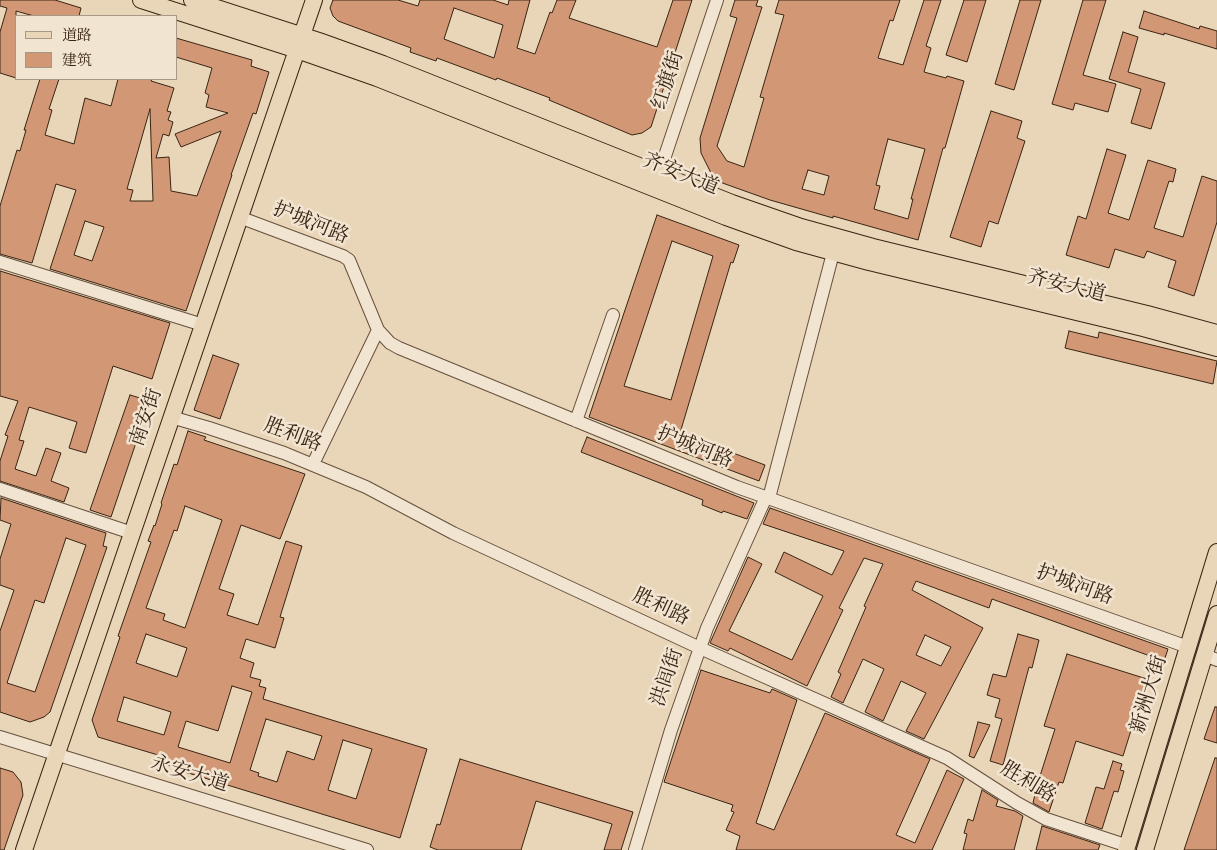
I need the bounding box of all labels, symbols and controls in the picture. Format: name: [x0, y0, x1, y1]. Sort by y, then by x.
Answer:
legend: [15, 15, 178, 80]
text: 道路: [62, 26, 92, 47]
street label: 红旗街: [649, 49, 691, 113]
text: 建筑: [62, 51, 92, 72]
street label: 齐安大道: [638, 150, 722, 202]
street label: 护城河路: [268, 199, 352, 251]
street label: 齐安大道: [1024, 267, 1108, 309]
street label: 南安街: [127, 386, 169, 450]
street label: 胜利路: [260, 415, 324, 459]
street label: 护城河路: [652, 423, 736, 475]
street label: 护城河路: [1032, 562, 1116, 612]
street label: 胜利路: [628, 585, 692, 633]
street label: 洪闾街: [648, 646, 690, 710]
street label: 新洲大街: [1128, 653, 1174, 737]
street label: 永安大道: [147, 753, 231, 799]
street label: 胜利路: [995, 758, 1059, 810]

